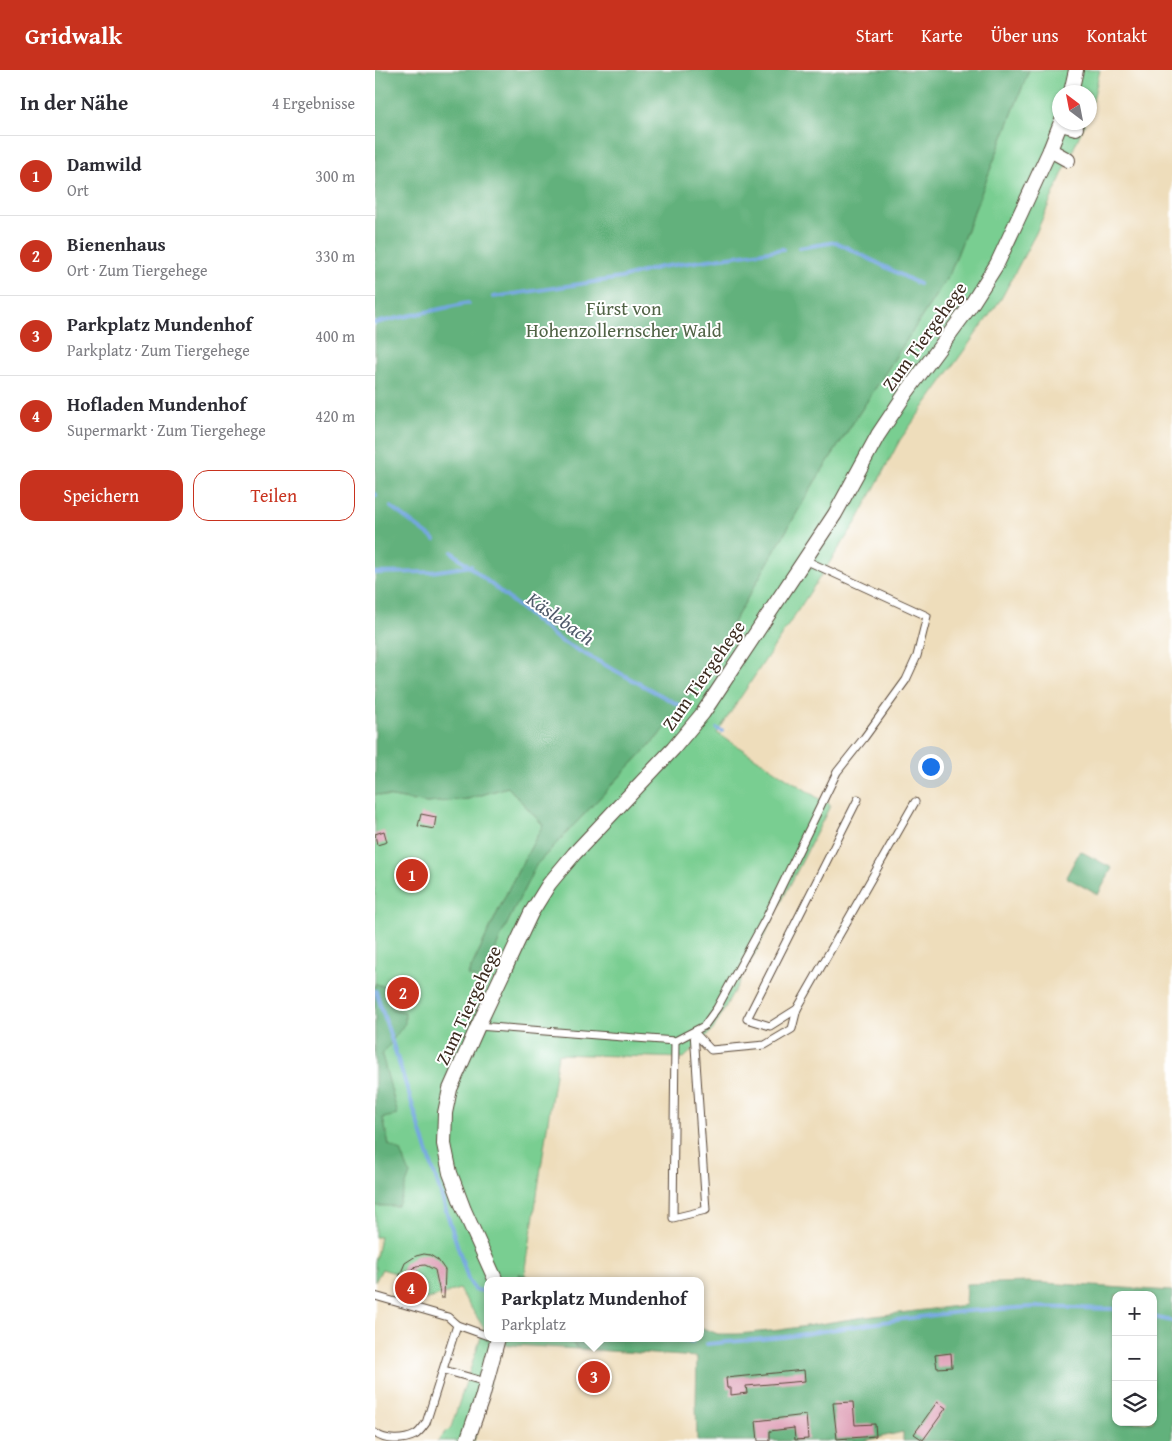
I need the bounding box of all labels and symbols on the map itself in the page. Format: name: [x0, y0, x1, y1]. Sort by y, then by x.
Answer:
north arrow: [1052, 85, 1097, 130]
street label: Zum Tiergehege: [875, 275, 973, 396]
park label: Fürst von Hohenzollernscher Wald: [526, 294, 723, 344]
water label: Käslebach: [520, 583, 601, 652]
street label: Zum Tiergehege: [655, 614, 752, 736]
your location: [918, 754, 944, 780]
pin: 1: [396, 856, 428, 894]
street label: Zum Tiergehege: [428, 941, 508, 1069]
pin: 2: [387, 974, 419, 1012]
pin: 4: [395, 1269, 427, 1307]
pin: 3: [578, 1358, 610, 1396]

